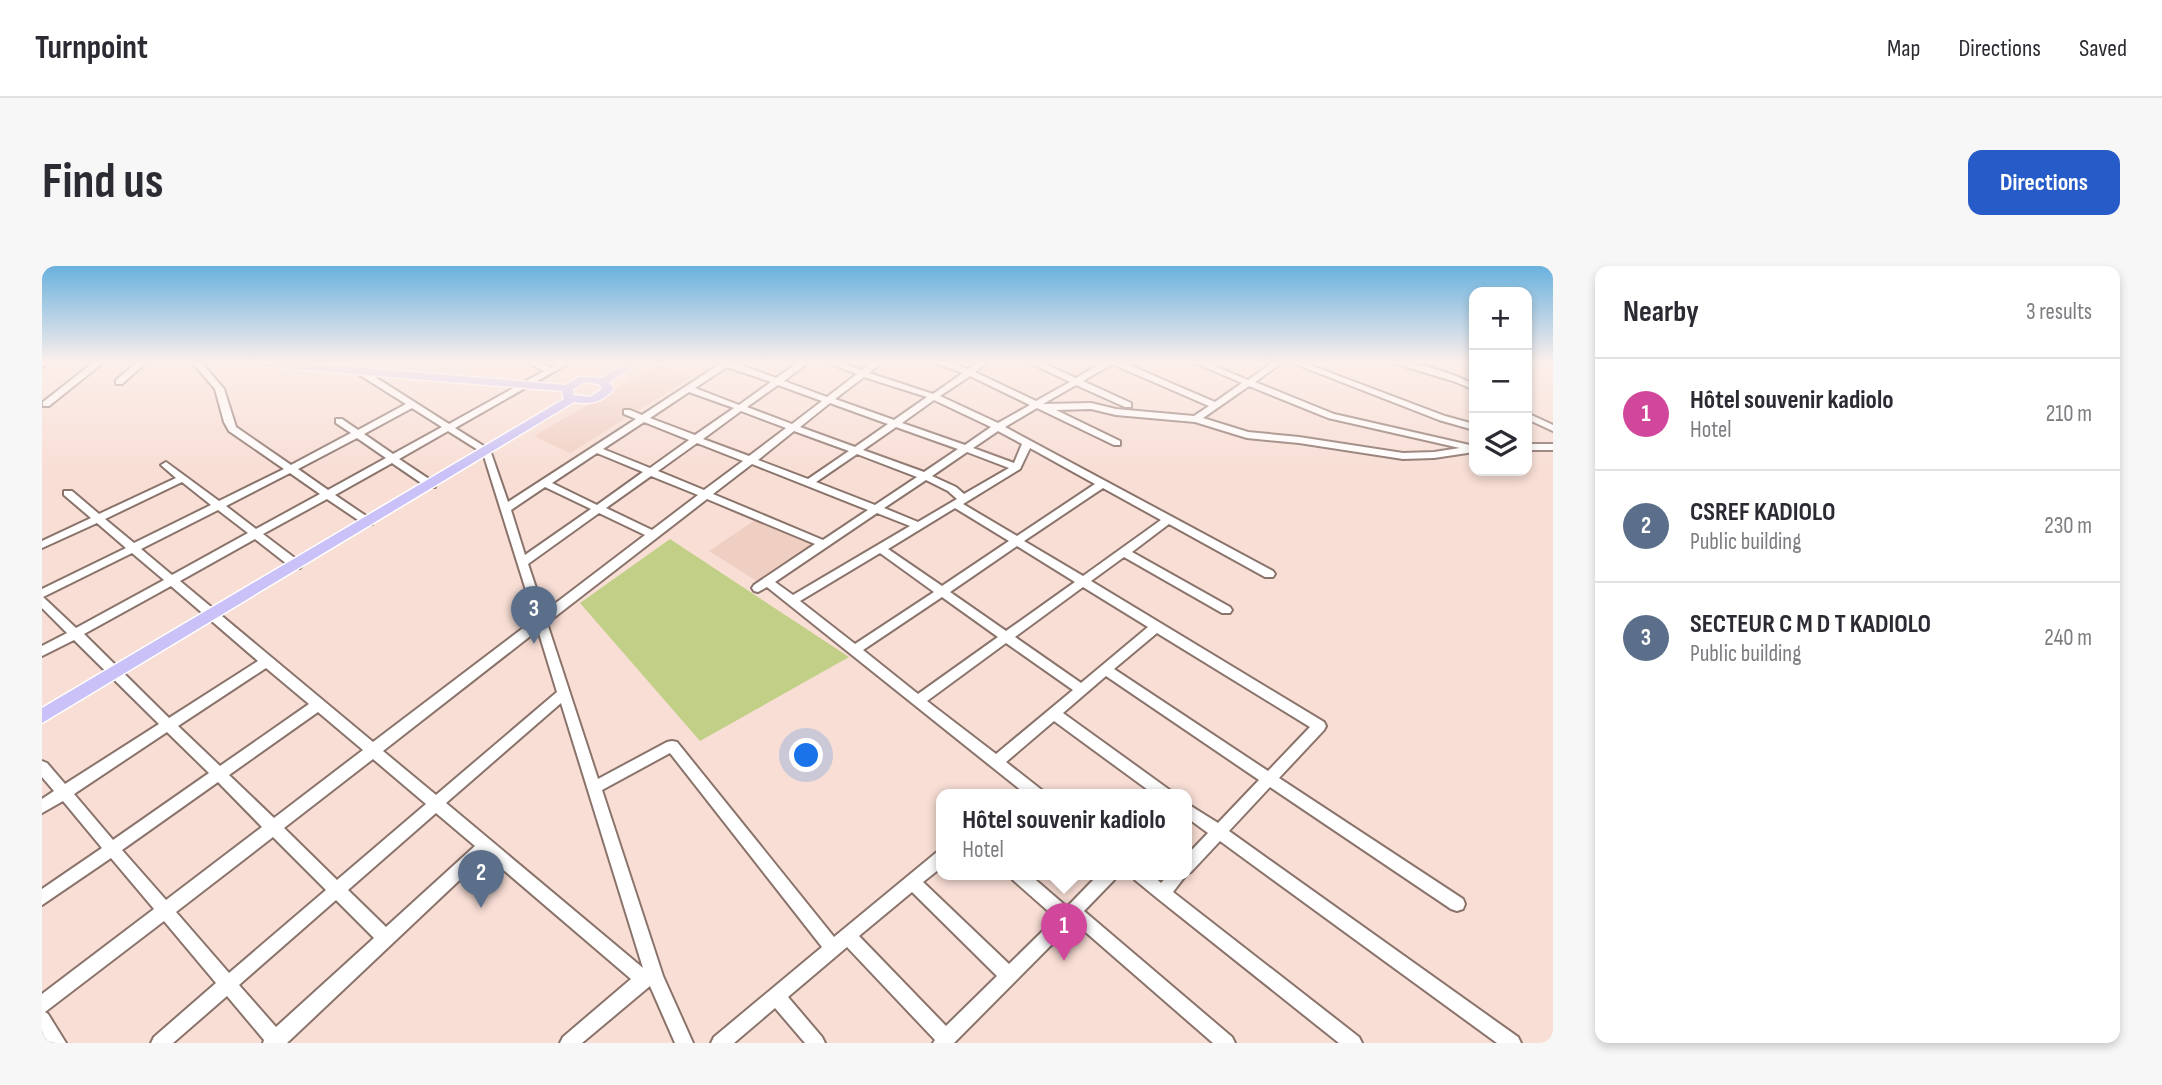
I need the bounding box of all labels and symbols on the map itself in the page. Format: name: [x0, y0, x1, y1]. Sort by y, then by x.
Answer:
pin: 3: [511, 586, 557, 644]
your location: [789, 738, 823, 772]
pin: 2: [458, 850, 504, 908]
pin: 1: [1041, 903, 1087, 961]

